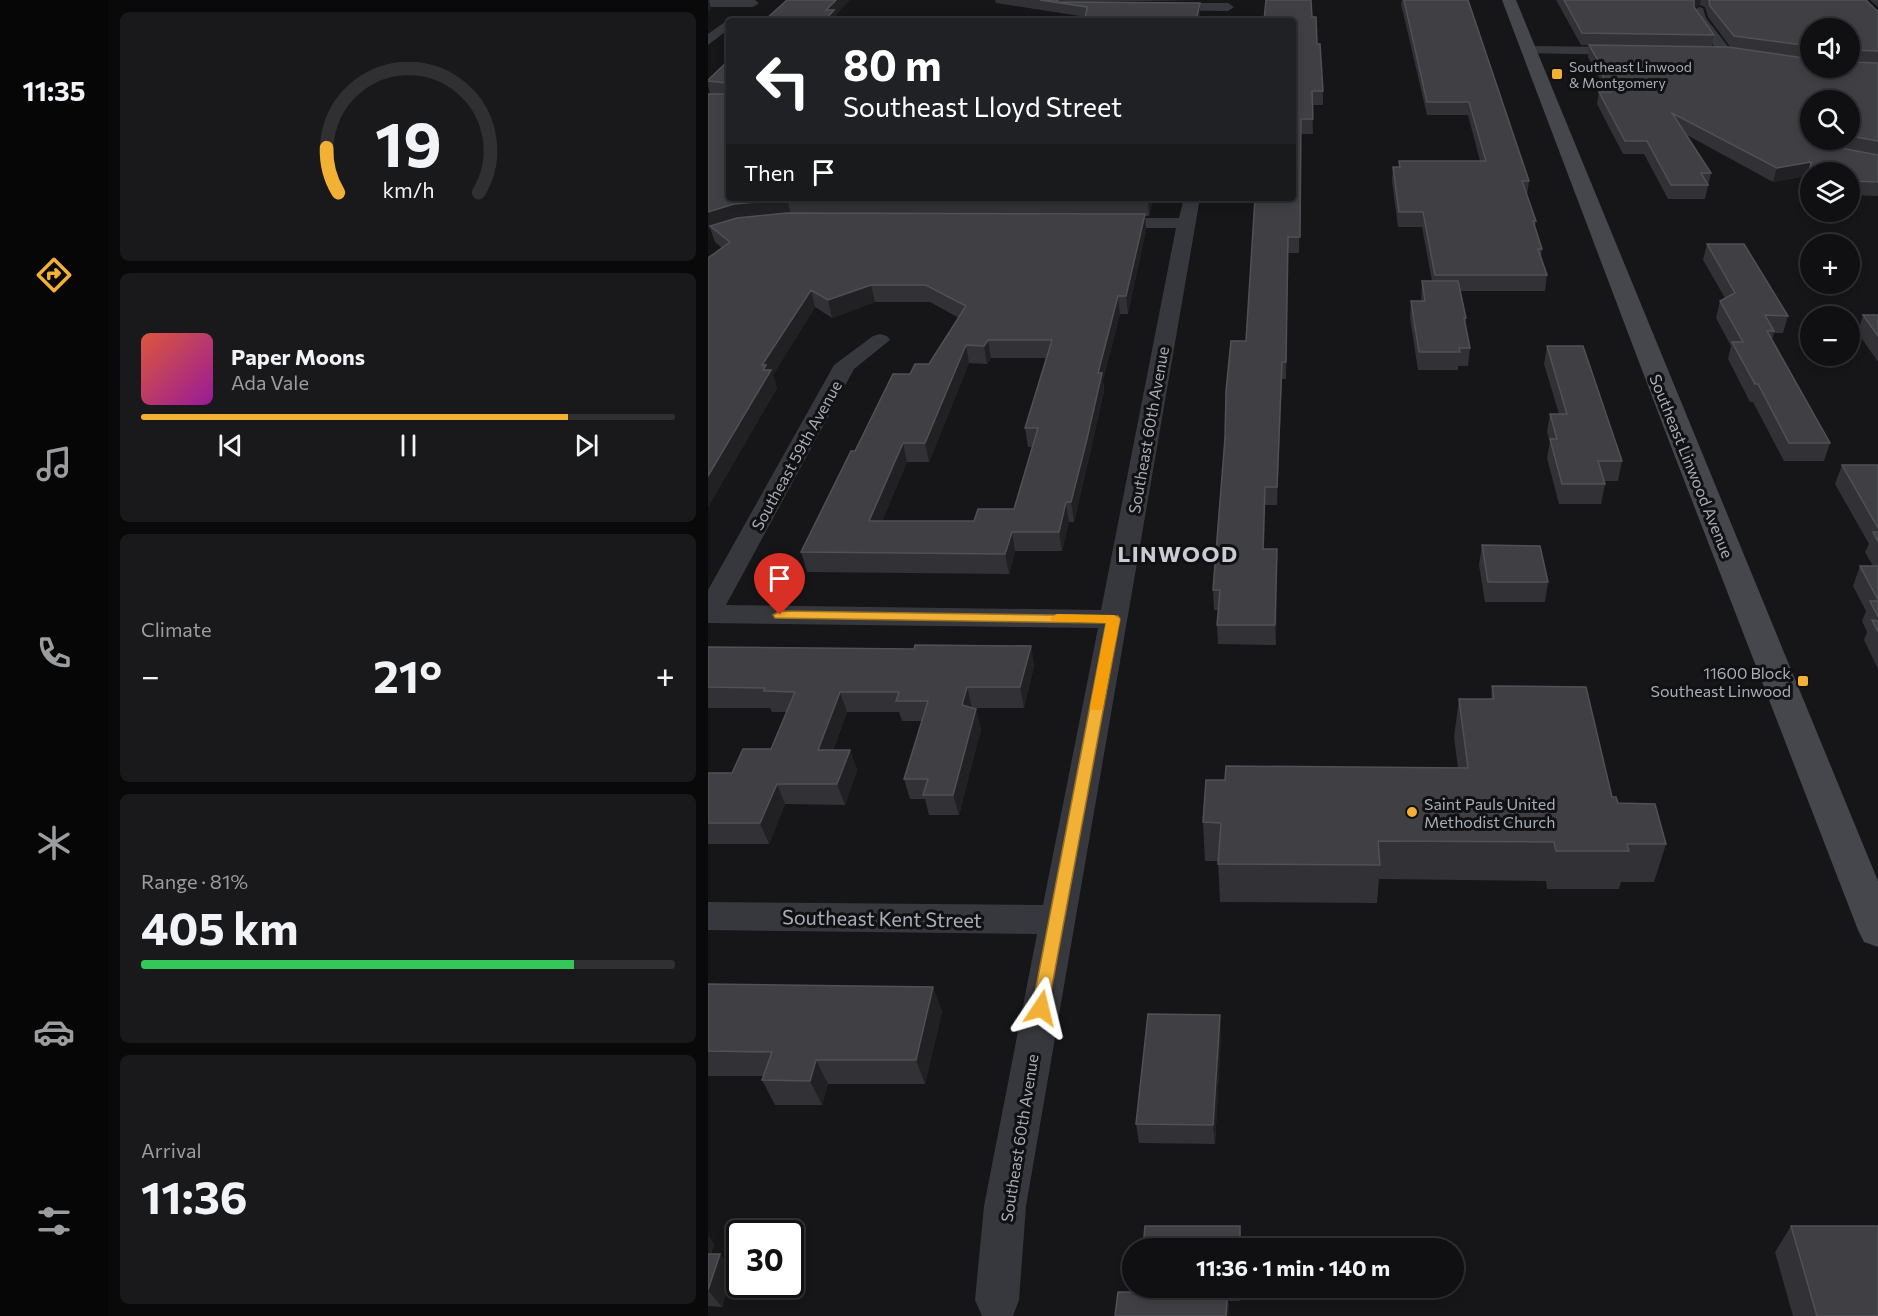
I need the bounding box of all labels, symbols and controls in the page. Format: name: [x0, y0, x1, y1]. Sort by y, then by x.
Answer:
map controls: [1800, 18, 1860, 366]
button: sound: [1800, 18, 1860, 78]
text: 80 m: [843, 38, 942, 90]
icon: left: [744, 42, 822, 120]
place label: Southeast Linwood & Montgomery: [1569, 58, 1692, 91]
marker: Southeast Linwood & Montgomery: [1550, 67, 1564, 81]
text: 11:35: [22, 74, 86, 107]
text: Southeast Lloyd Street: [843, 90, 1122, 123]
button: search: [1800, 90, 1860, 150]
text: 19: [375, 105, 441, 181]
icon: arrive: [807, 156, 840, 189]
text: Then: [744, 159, 795, 186]
button: layers: [1800, 162, 1860, 222]
text: km/h: [382, 177, 434, 203]
button: +: [1800, 234, 1860, 294]
icon: directions: [33, 254, 75, 296]
button: −: [1800, 306, 1860, 366]
text: Paper Moons: [231, 343, 365, 370]
street label: Southeast 60th Avenue: [1124, 345, 1172, 515]
text: Ada Vale: [231, 370, 309, 394]
street label: Southeast Linwood Avenue: [1646, 371, 1738, 561]
street label: Southeast 59th Avenue: [747, 377, 845, 533]
icon: previous: [214, 429, 247, 462]
icon: pause: [392, 429, 425, 462]
icon: next: [570, 429, 603, 462]
icon: music: [33, 443, 75, 485]
district label: LINWOOD: [1117, 540, 1239, 567]
pin: [754, 553, 805, 615]
icon: arrive: [763, 562, 796, 595]
text: Climate: [141, 617, 211, 641]
icon: phone: [33, 632, 75, 674]
text: 21°: [373, 647, 442, 702]
text: −: [141, 654, 160, 695]
text: +: [656, 654, 675, 695]
place label: 11600 Block Southeast Linwood: [1651, 663, 1791, 700]
marker: 11600 Block Southeast Linwood: [1796, 674, 1810, 688]
place label: Saint Pauls United Methodist Church: [1424, 794, 1556, 831]
marker: Saint Pauls United Methodist Church: [1405, 805, 1419, 819]
icon: climate: [33, 822, 75, 864]
text: Range · 81%: [141, 869, 248, 893]
text: 405 km: [141, 899, 298, 954]
street label: Southeast Kent Street: [782, 904, 982, 932]
position arrow: [1009, 976, 1073, 1040]
icon: car: [33, 1011, 75, 1053]
street label: Southeast 60th Avenue: [996, 1053, 1042, 1223]
text: Arrival: [141, 1138, 202, 1162]
text: 11:36: [141, 1168, 248, 1223]
icon: filters: [33, 1200, 75, 1242]
speed limit sign: 30: [726, 1220, 804, 1298]
text: 11:36 · 1 min · 140 m: [1196, 1254, 1390, 1281]

